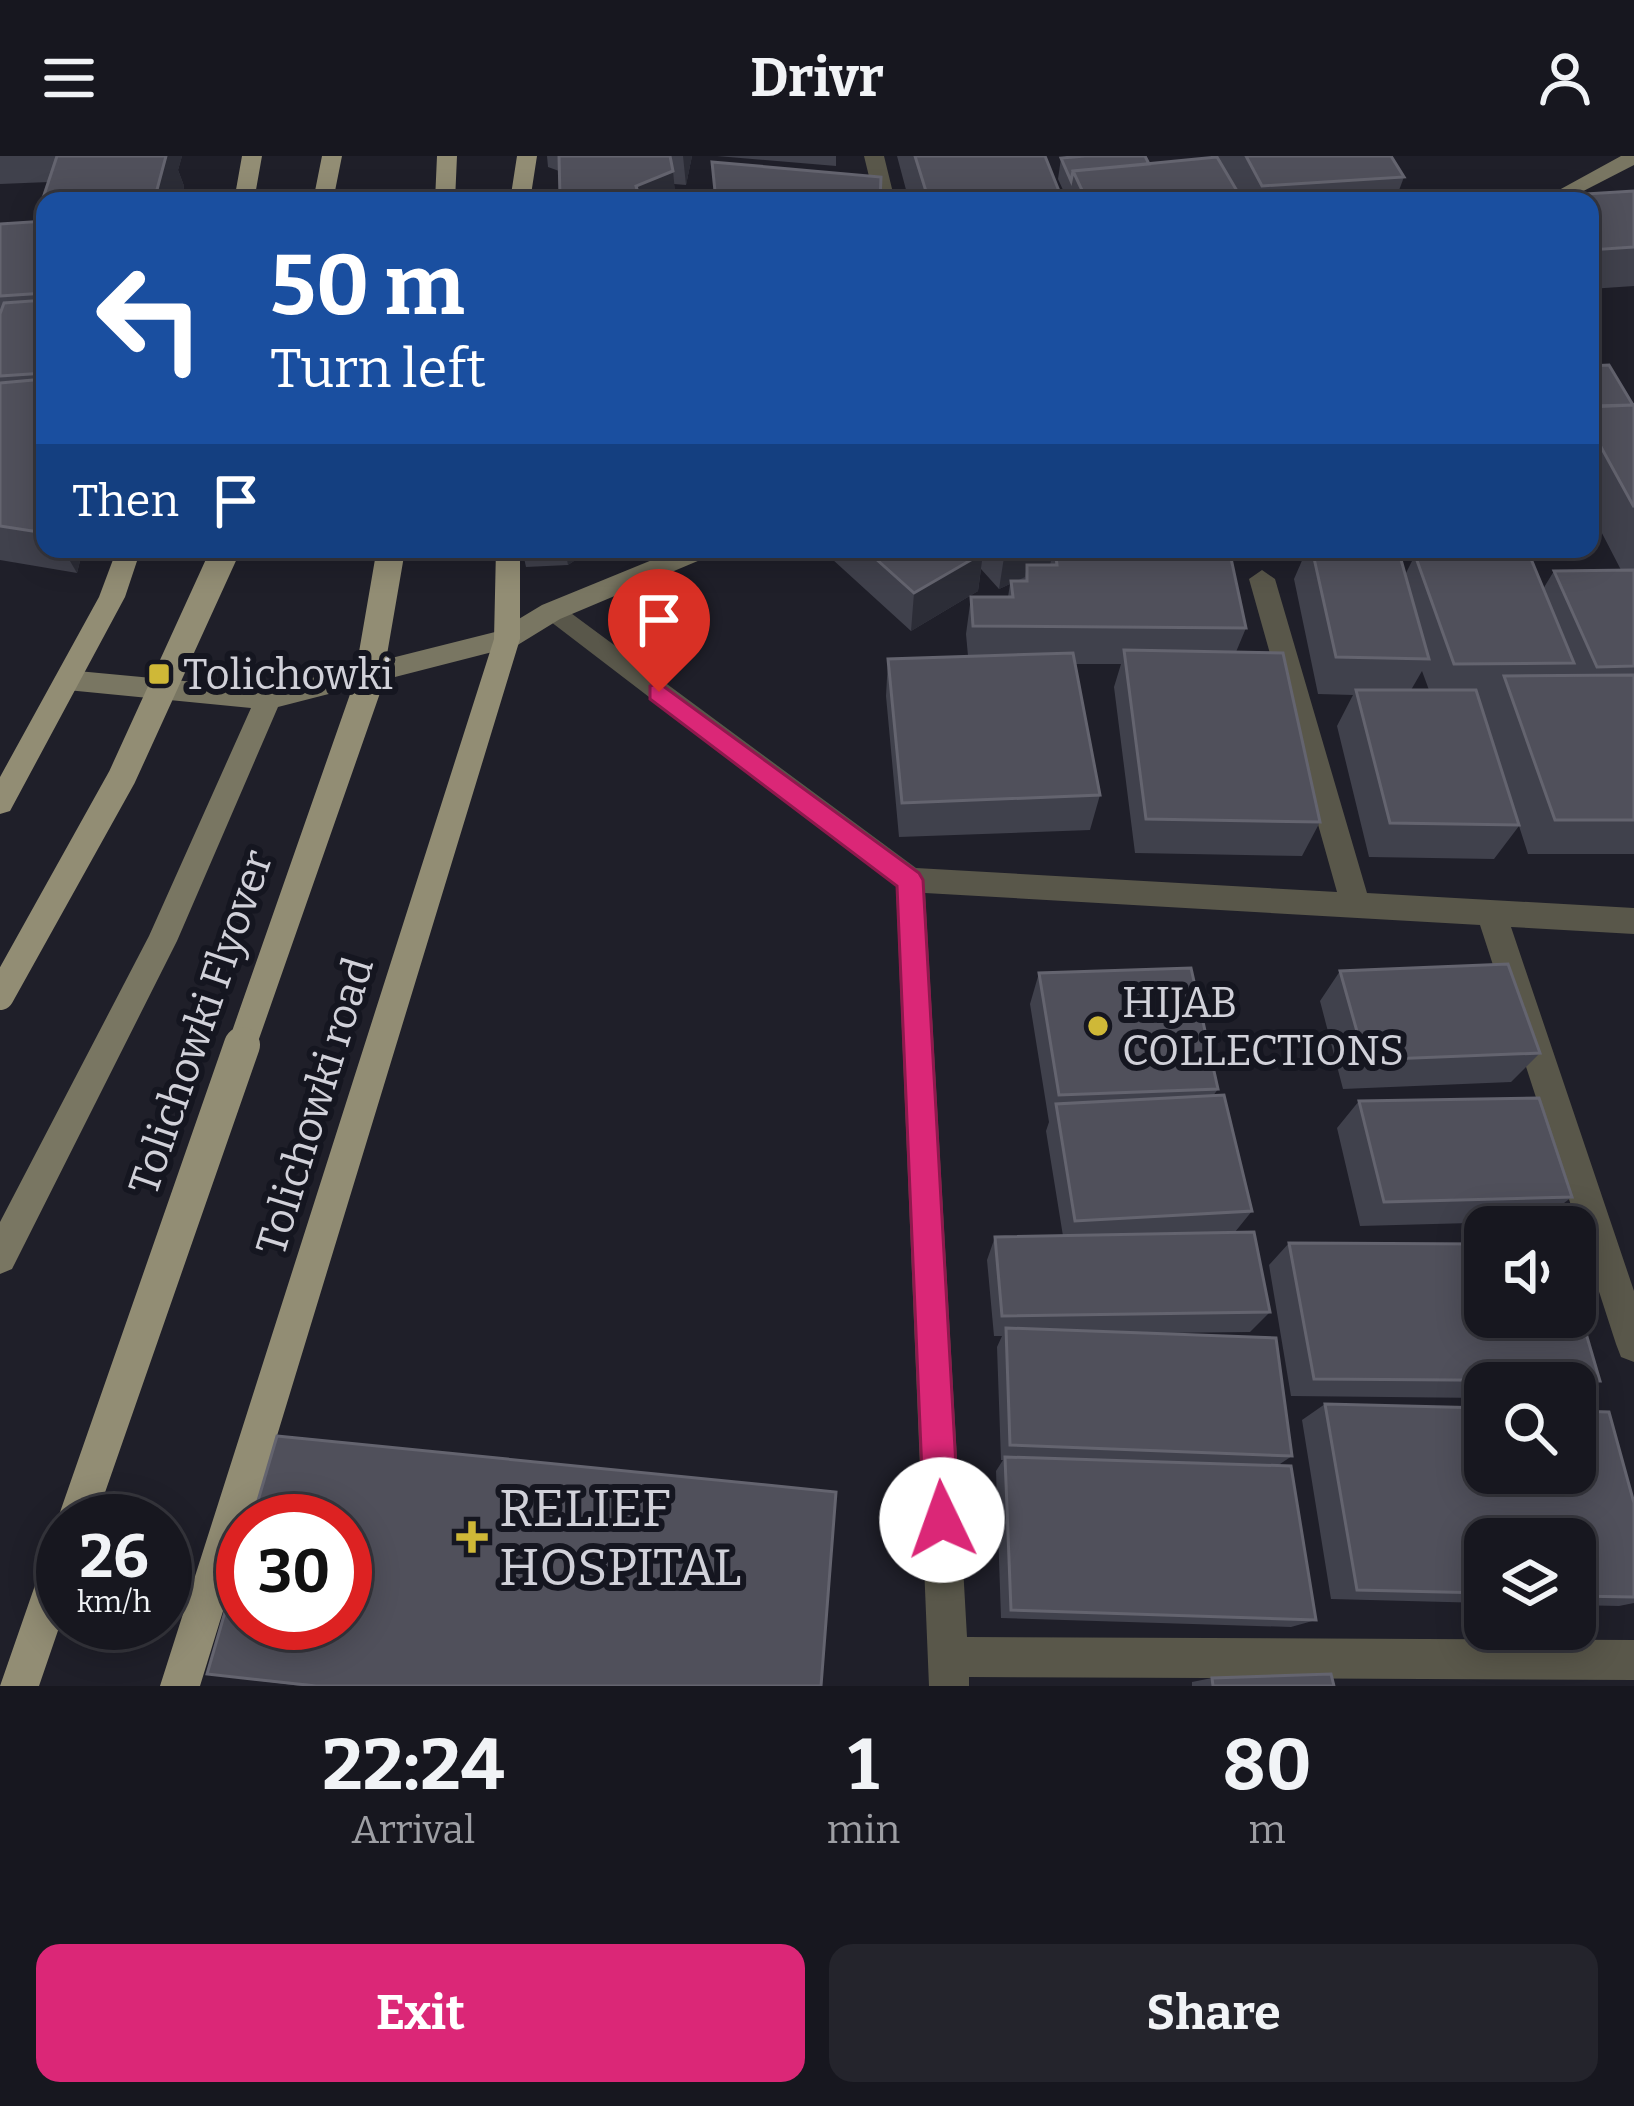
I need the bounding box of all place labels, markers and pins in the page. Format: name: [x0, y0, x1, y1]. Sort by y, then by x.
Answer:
pin: [608, 569, 710, 692]
place label: Tolichowki: [183, 650, 393, 700]
marker: Tolichowki: [146, 661, 172, 687]
place label: HIJAB COLLECTIONS: [1122, 978, 1404, 1076]
marker: HIJAB COLLECTIONS: [1085, 1013, 1111, 1039]
place label: RELIEF HOSPITAL: [499, 1478, 741, 1599]
marker: RELIEF HOSPITAL: [456, 1521, 488, 1553]

